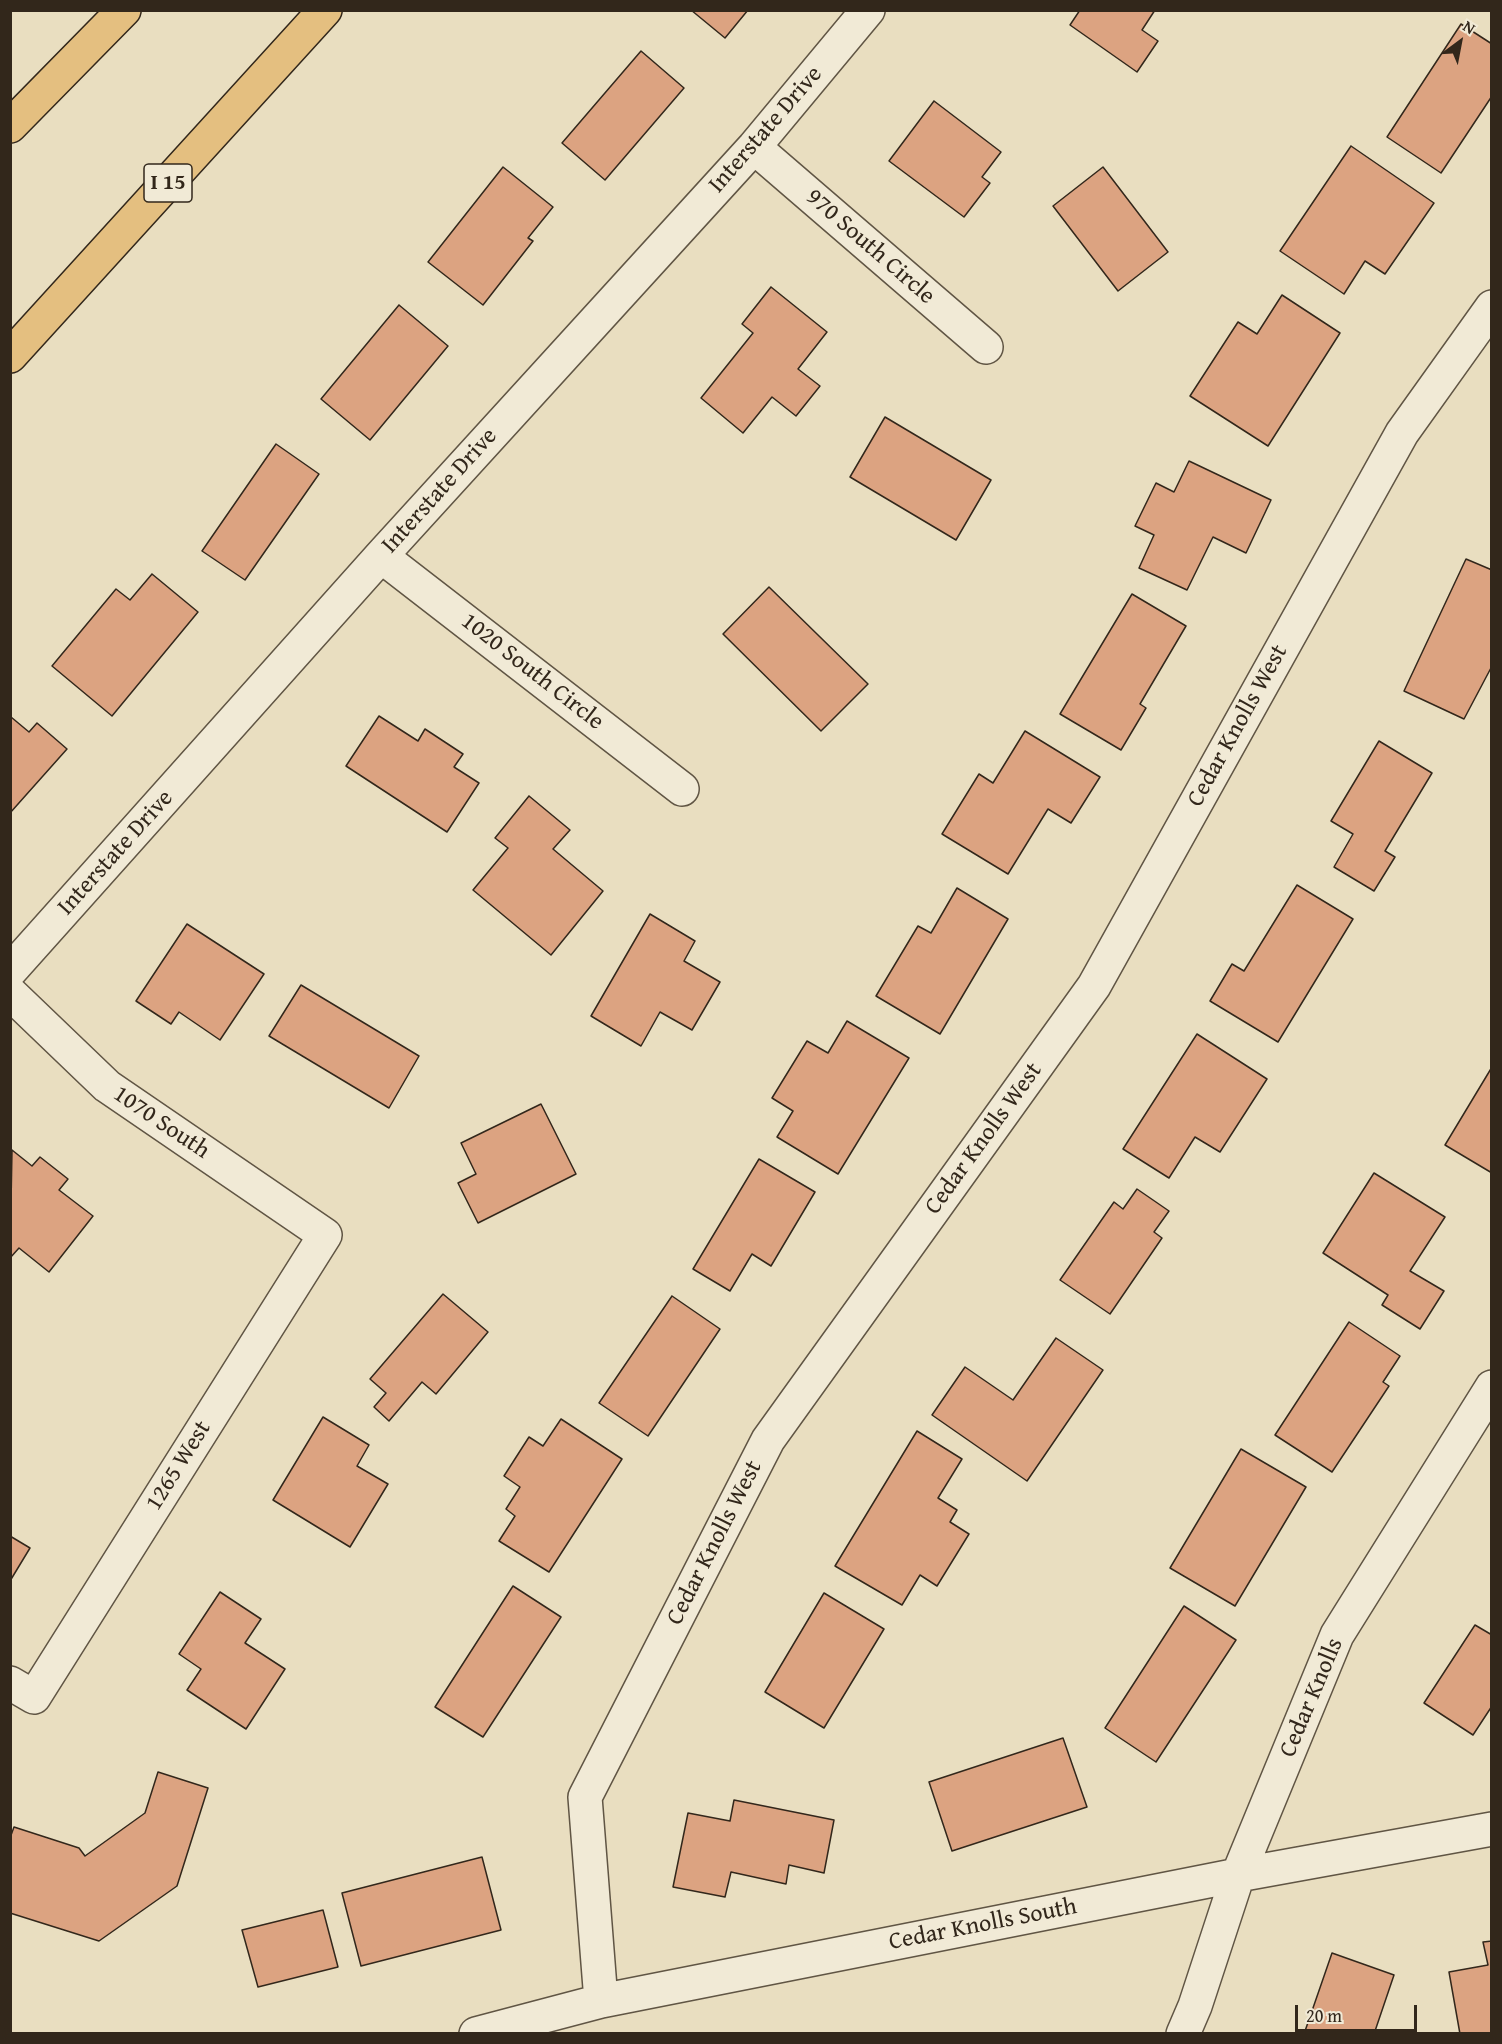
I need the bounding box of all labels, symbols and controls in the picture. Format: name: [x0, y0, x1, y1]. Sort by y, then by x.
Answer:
north arrow: [1430, 12, 1490, 72]
text: N: [1459, 14, 1480, 40]
street label: Interstate Drive: [703, 61, 829, 199]
road number: I 15: [144, 164, 192, 202]
street label: 970 South Circle: [800, 183, 940, 311]
street label: Interstate Drive: [376, 422, 504, 560]
street label: 1020 South Circle: [455, 607, 609, 737]
street label: Cedar Knolls West: [1182, 640, 1294, 812]
street label: Interstate Drive: [52, 784, 180, 922]
street label: Cedar Knolls West: [919, 1057, 1049, 1221]
street label: 1070 South: [107, 1080, 215, 1166]
street label: 1265 West: [140, 1416, 218, 1516]
street label: Cedar Knolls West: [661, 1456, 769, 1630]
street label: Cedar Knolls: [1274, 1634, 1350, 1762]
street label: Cedar Knolls South: [887, 1893, 1079, 1957]
scale bar: [1298, 1993, 1420, 2031]
text: 20 m: [1306, 2002, 1342, 2029]

